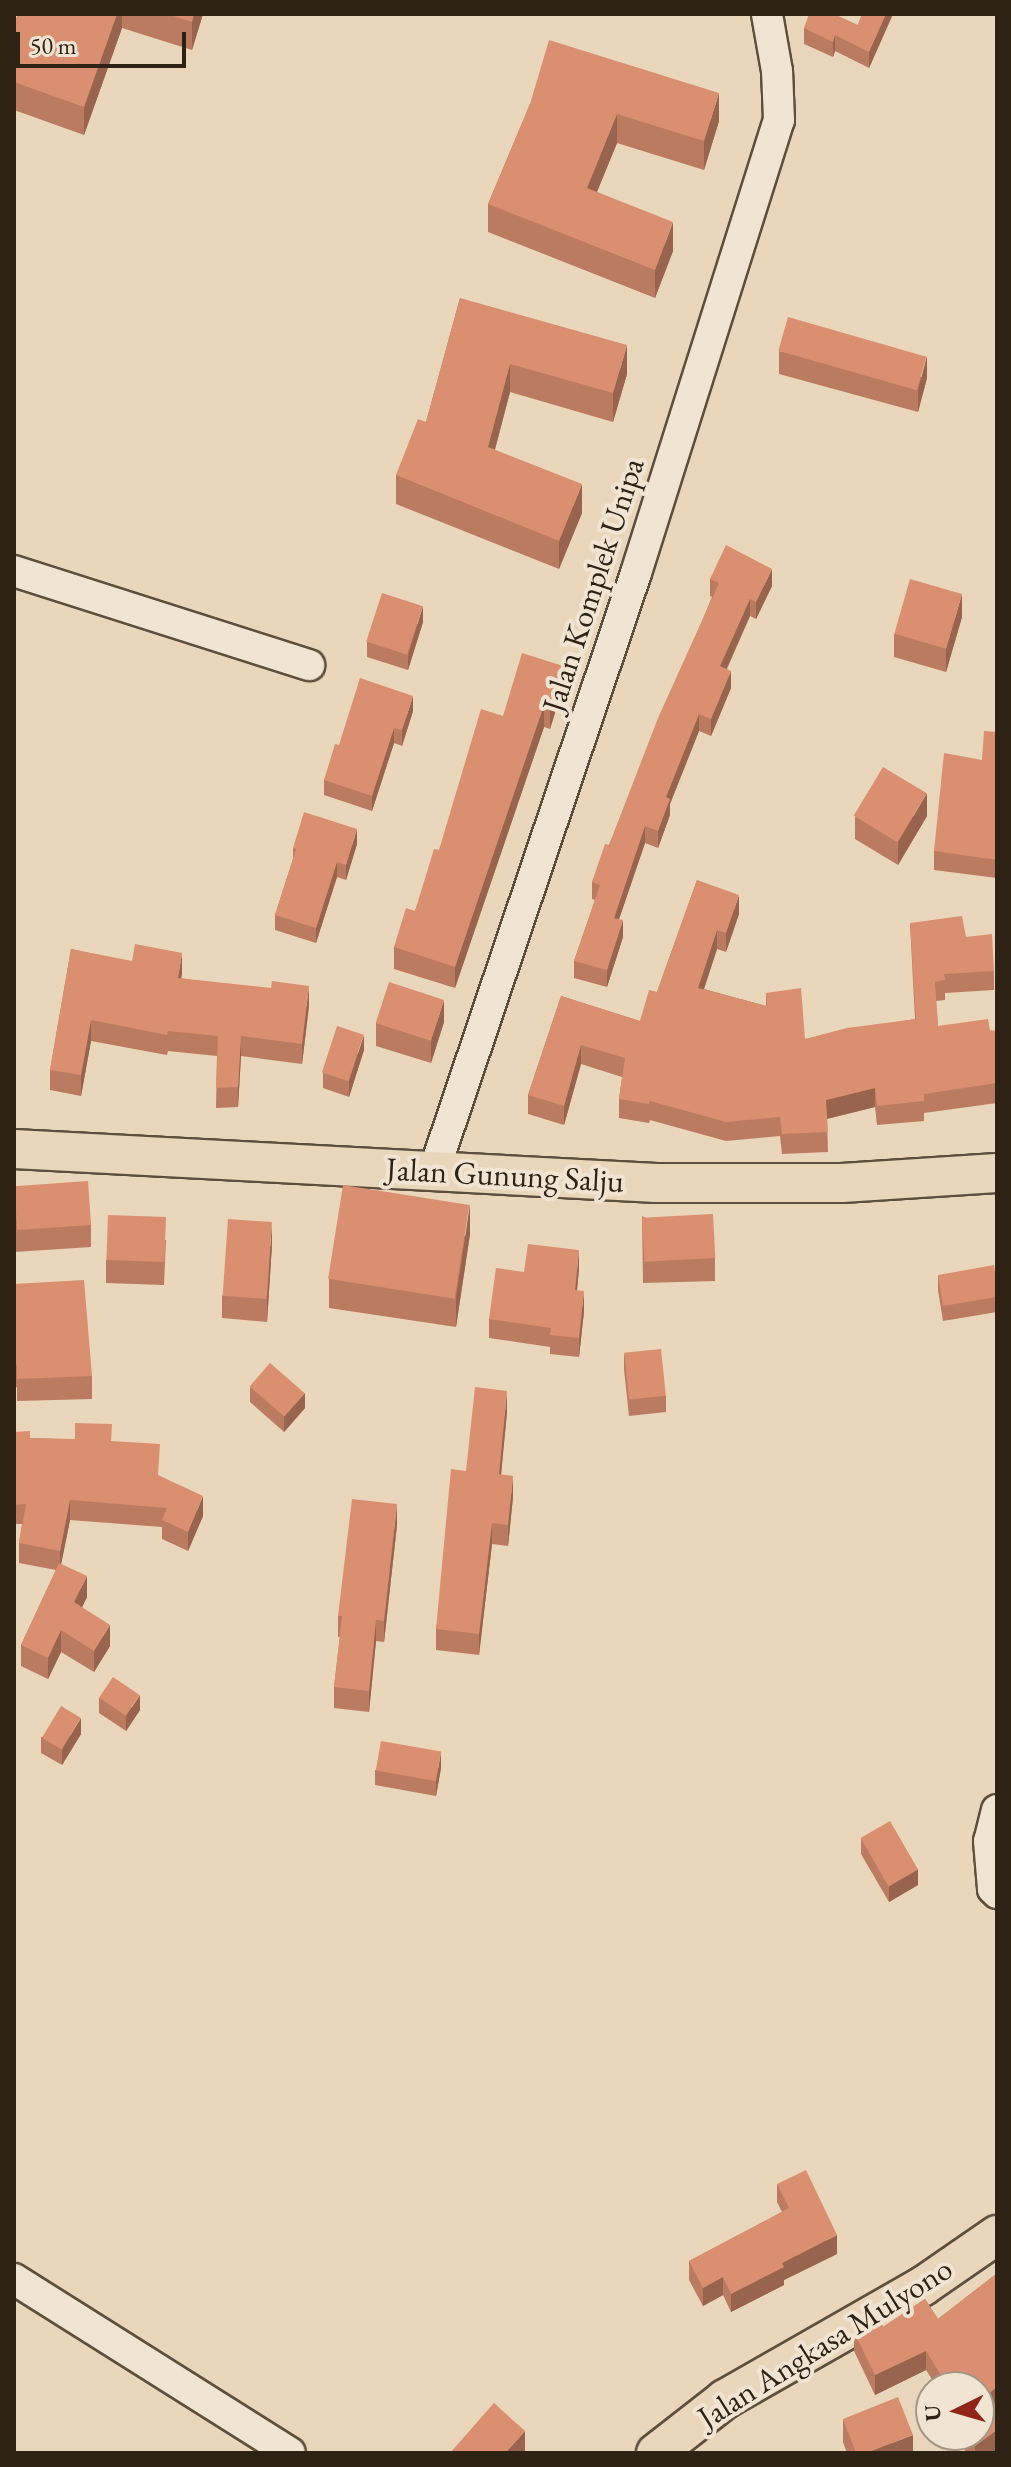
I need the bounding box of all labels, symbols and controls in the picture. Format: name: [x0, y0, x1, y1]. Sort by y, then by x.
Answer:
scale bar: [20, 16, 190, 66]
text: 50 m: [30, 30, 77, 61]
street label: Jalan Komplek Unipa: [534, 453, 652, 717]
street label: Jalan Gunung Salju: [385, 1150, 625, 1200]
street label: Jalan Angkasa Mulyono: [691, 2249, 959, 2437]
north arrow: [915, 2371, 995, 2451]
text: U: [917, 2404, 948, 2422]

